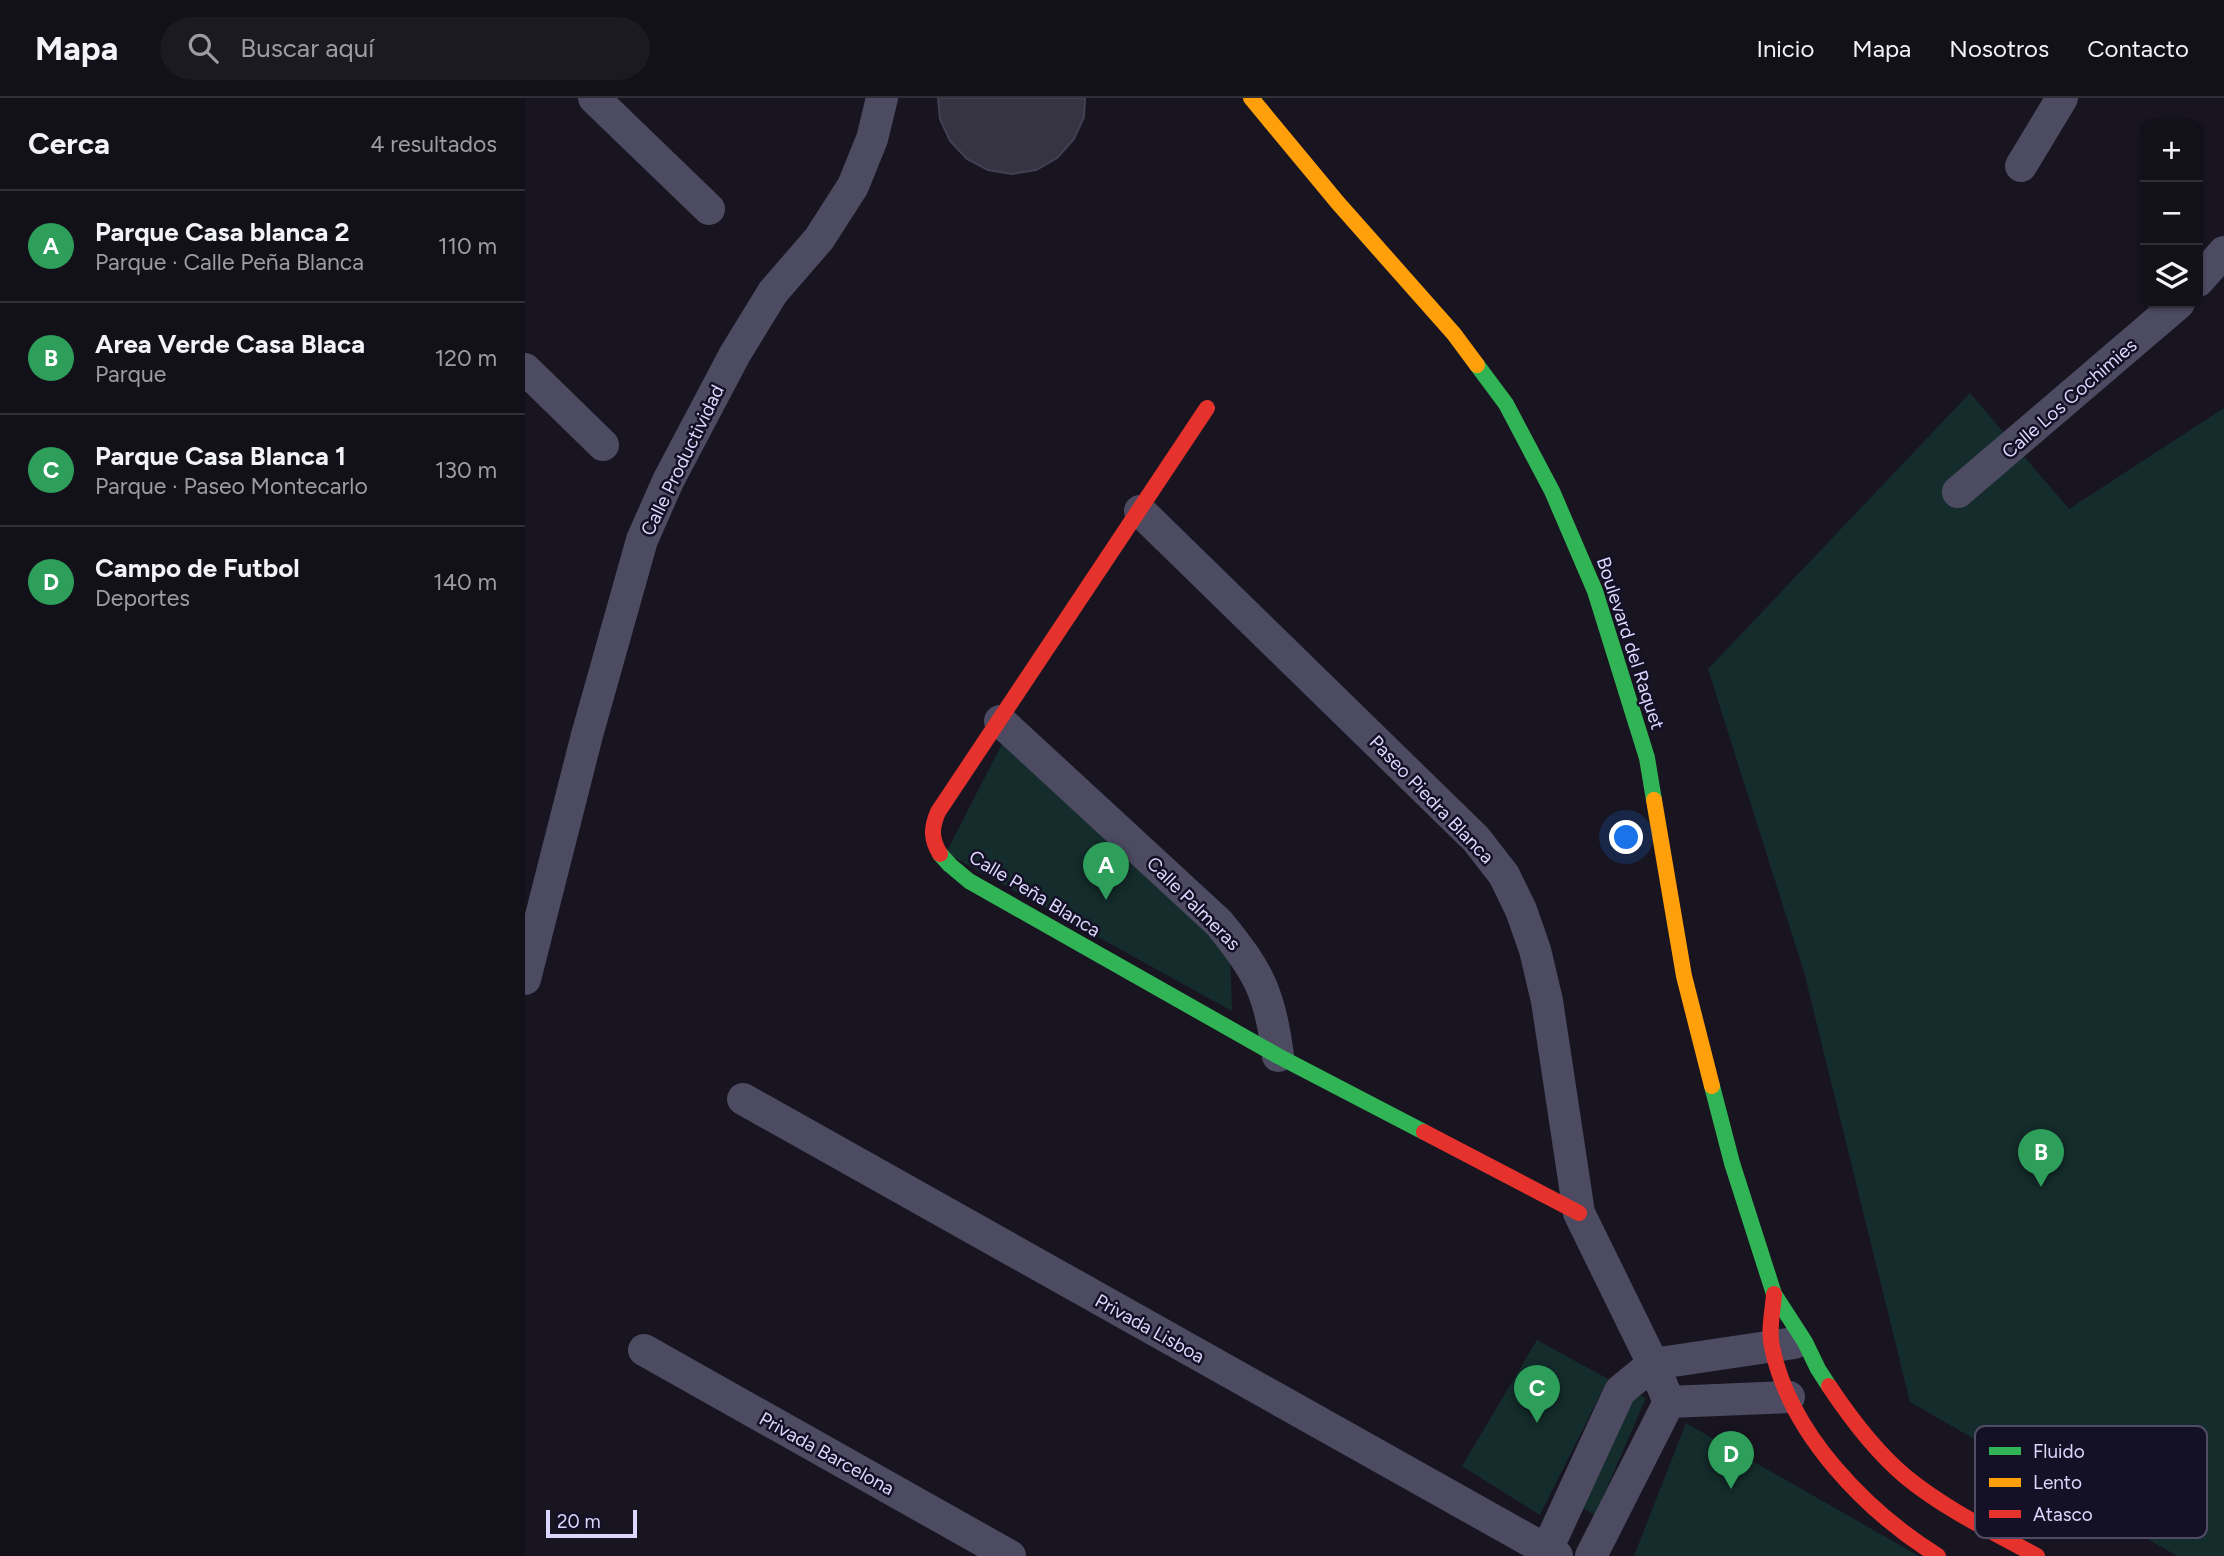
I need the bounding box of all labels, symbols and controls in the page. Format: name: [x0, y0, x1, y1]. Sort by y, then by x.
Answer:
search box: [160, 17, 650, 80]
text: Mapa: [35, 29, 118, 68]
icon: search: [184, 29, 222, 67]
text: Buscar aquí: [240, 32, 374, 64]
text: Inicio: [1756, 34, 1814, 63]
text: Mapa: [1852, 34, 1911, 63]
text: Nosotros: [1949, 34, 2049, 63]
text: Contacto: [2087, 34, 2189, 63]
map controls: [2140, 119, 2203, 308]
button: +: [2140, 119, 2203, 182]
text: Cerca: [28, 125, 110, 162]
text: 4 resultados: [370, 130, 497, 158]
button: −: [2140, 182, 2203, 245]
text: Parque Casa blanca 2: [95, 216, 350, 248]
text: A: [43, 232, 59, 260]
text: 110 m: [438, 232, 497, 260]
button: layers: [2140, 245, 2203, 308]
text: Parque · Calle Peña Blanca: [95, 248, 364, 276]
text: Area Verde Casa Blaca: [95, 328, 365, 360]
street label: Calle Los Cochimies: [1997, 333, 2142, 463]
text: B: [44, 344, 58, 372]
text: 120 m: [435, 344, 497, 372]
text: Parque: [95, 360, 166, 388]
street label: Calle Productividad: [636, 381, 729, 539]
text: Parque Casa Blanca 1: [95, 440, 346, 472]
text: C: [43, 456, 59, 484]
text: 130 m: [435, 456, 497, 484]
text: Parque · Paseo Montecarlo: [95, 472, 368, 500]
text: Campo de Futbol: [95, 552, 300, 584]
street label: Boulevard del Raquet: [1592, 554, 1669, 732]
text: D: [43, 568, 59, 596]
text: 140 m: [433, 568, 497, 596]
text: Deportes: [95, 584, 190, 612]
street label: Paseo Piedra Blanca: [1365, 730, 1499, 868]
your location: [1609, 820, 1643, 854]
pin: A: [1083, 842, 1129, 900]
street label: Calle Peña Blanca: [965, 845, 1105, 942]
street label: Calle Palmeras: [1142, 852, 1245, 955]
pin: B: [2018, 1129, 2064, 1187]
street label: Privada Lisboa: [1091, 1289, 1209, 1368]
pin: C: [1514, 1365, 1560, 1423]
street label: Privada Barcelona: [755, 1407, 898, 1500]
legend: [1975, 1426, 2207, 1538]
pin: D: [1708, 1431, 1754, 1489]
text: Fluido: [2033, 1440, 2085, 1463]
text: Lento: [2033, 1471, 2082, 1494]
text: Atasco: [2033, 1503, 2093, 1526]
scale bar: [546, 1507, 637, 1539]
text: 20 m: [557, 1510, 601, 1533]

